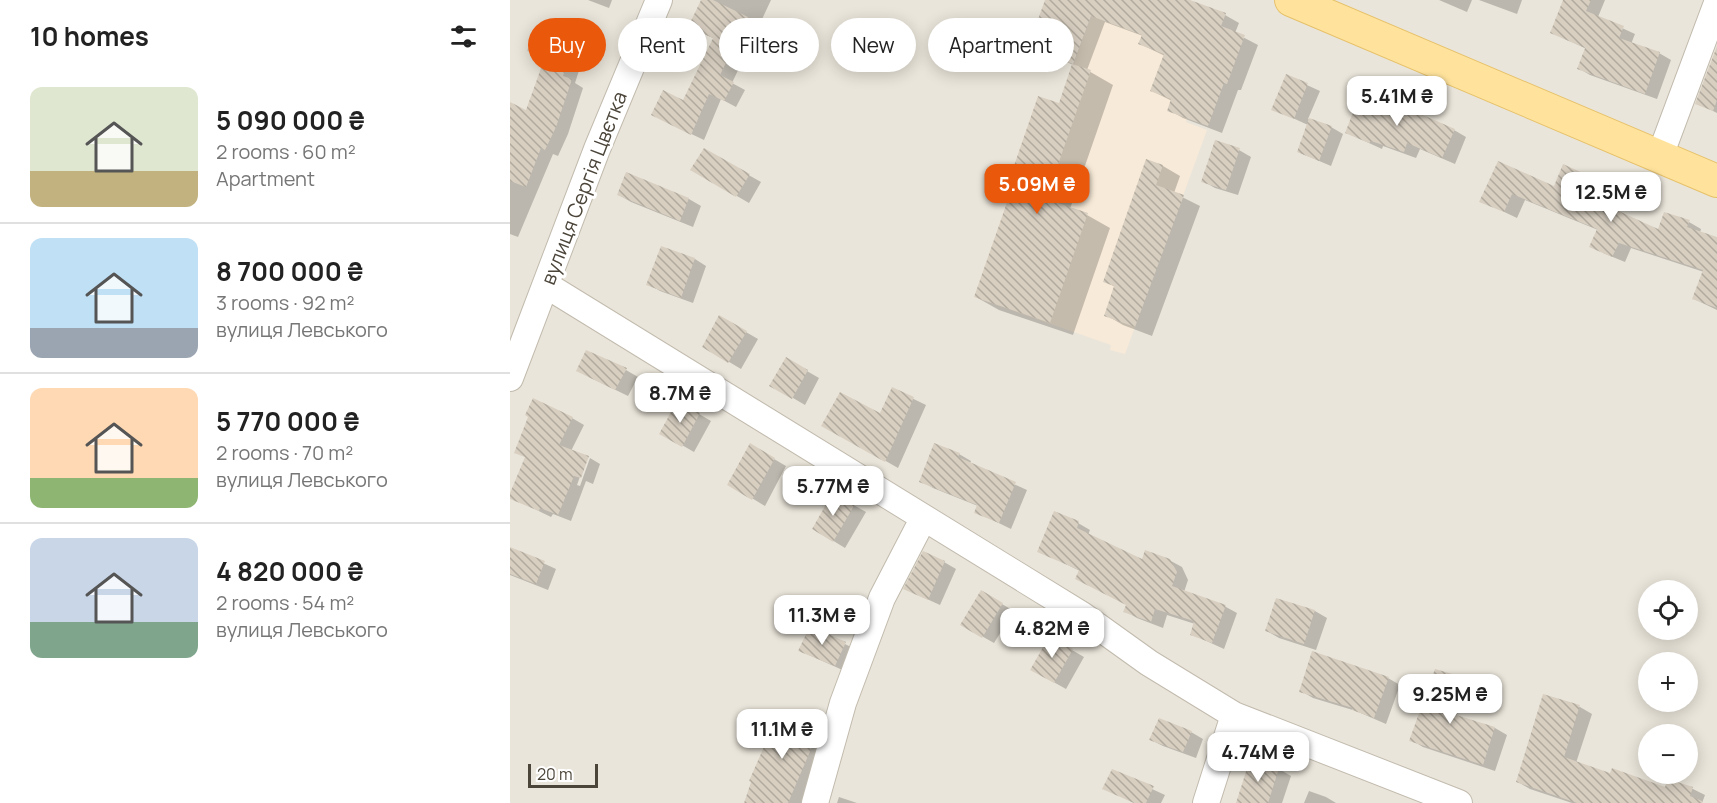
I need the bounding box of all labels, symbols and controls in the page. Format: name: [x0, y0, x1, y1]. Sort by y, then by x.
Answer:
text: 10 homes: [30, 18, 149, 54]
chip: Buy: [528, 18, 606, 72]
chip: Rent: [618, 18, 707, 72]
chip: Filters: [719, 18, 819, 72]
chip: New: [831, 18, 916, 72]
chip: Apartment: [928, 18, 1074, 72]
icon: filters: [447, 20, 480, 53]
pin: 5.41M ₴: [1342, 76, 1452, 127]
text: 5.41M ₴: [1361, 82, 1433, 109]
street label: вулиця Сергія Цвєтка: [534, 87, 633, 288]
text: 5 090 000 ₴: [216, 102, 365, 138]
icon: home: [78, 111, 150, 183]
text: 2 rooms · 60 m²: [216, 138, 356, 165]
pin: 5.09M ₴: [982, 164, 1092, 215]
text: Apartment: [216, 165, 315, 192]
text: 5.09M ₴: [998, 170, 1076, 197]
pin: 12.5M ₴: [1556, 172, 1666, 223]
text: 12.5M ₴: [1575, 178, 1647, 205]
text: 8 700 000 ₴: [216, 253, 363, 289]
icon: home: [78, 262, 150, 334]
text: 3 rooms · 92 m²: [216, 289, 355, 316]
text: вулиця Левського: [216, 316, 388, 343]
pin: 8.7M ₴: [631, 373, 729, 424]
text: 8.7M ₴: [649, 379, 711, 406]
text: 5 770 000 ₴: [216, 403, 359, 439]
icon: home: [78, 412, 150, 484]
text: 2 rooms · 70 m²: [216, 439, 353, 466]
text: вулиця Левського: [216, 466, 388, 493]
pin: 5.77M ₴: [778, 466, 888, 517]
text: 5.77M ₴: [797, 472, 869, 499]
text: 4 820 000 ₴: [216, 553, 364, 589]
icon: home: [78, 562, 150, 634]
map controls: [1638, 580, 1698, 784]
button: locate: [1638, 580, 1698, 640]
text: 2 rooms · 54 m²: [216, 589, 354, 616]
pin: 11.3M ₴: [767, 595, 877, 646]
text: 11.3M ₴: [788, 601, 856, 628]
pin: 4.82M ₴: [997, 608, 1107, 659]
text: 4.82M ₴: [1014, 614, 1090, 641]
text: вулиця Левського: [216, 616, 388, 643]
button: +: [1638, 652, 1698, 712]
pin: 9.25M ₴: [1395, 674, 1505, 725]
text: 9.25M ₴: [1412, 680, 1488, 707]
pin: 11.1M ₴: [727, 709, 837, 760]
text: 11.1M ₴: [751, 715, 813, 742]
button: −: [1638, 724, 1698, 784]
pin: 4.74M ₴: [1203, 732, 1313, 783]
text: 4.74M ₴: [1221, 738, 1295, 765]
scale bar: [528, 761, 598, 788]
text: 20 m: [537, 763, 573, 785]

